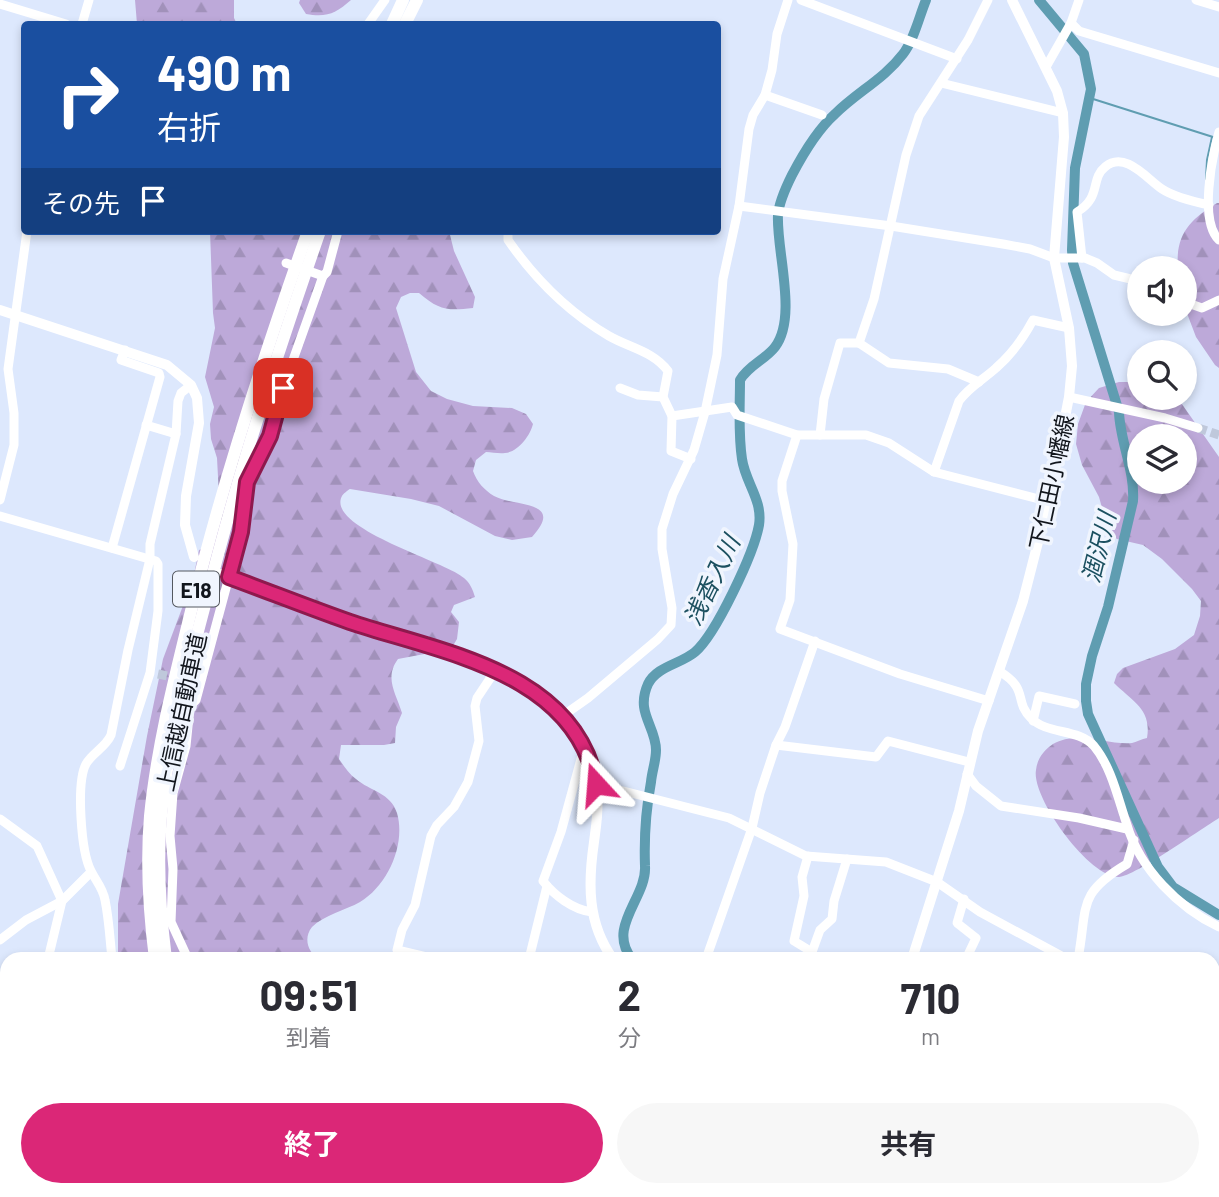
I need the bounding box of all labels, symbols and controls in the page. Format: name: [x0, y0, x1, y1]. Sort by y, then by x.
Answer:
text: 490 m: [157, 42, 291, 101]
icon: right: [42, 49, 133, 140]
text: 右折: [157, 107, 221, 145]
icon: arrive: [134, 182, 172, 220]
text: その先: [42, 187, 120, 218]
map controls: [1127, 256, 1197, 494]
button: sound: [1127, 256, 1197, 326]
button: search: [1127, 340, 1197, 410]
pin: [253, 358, 313, 418]
icon: arrive: [264, 369, 302, 407]
street label: 下仁田小幡線: [1023, 412, 1079, 552]
button: layers: [1127, 424, 1197, 494]
water label: 涸沢川: [1075, 506, 1122, 585]
water label: 浅香入川: [677, 528, 746, 629]
road number: E18: [173, 572, 219, 606]
street label: 上信越自動車道: [151, 630, 211, 794]
position arrow: [559, 747, 633, 821]
text: 09:51: [259, 969, 358, 1019]
text: 2: [618, 969, 641, 1019]
text: 710: [901, 972, 961, 1022]
text: m: [921, 1022, 940, 1050]
text: 到着: [286, 1023, 332, 1051]
text: 分: [618, 1023, 641, 1051]
button: 終了: [21, 1103, 603, 1183]
button: 共有: [617, 1103, 1199, 1183]

